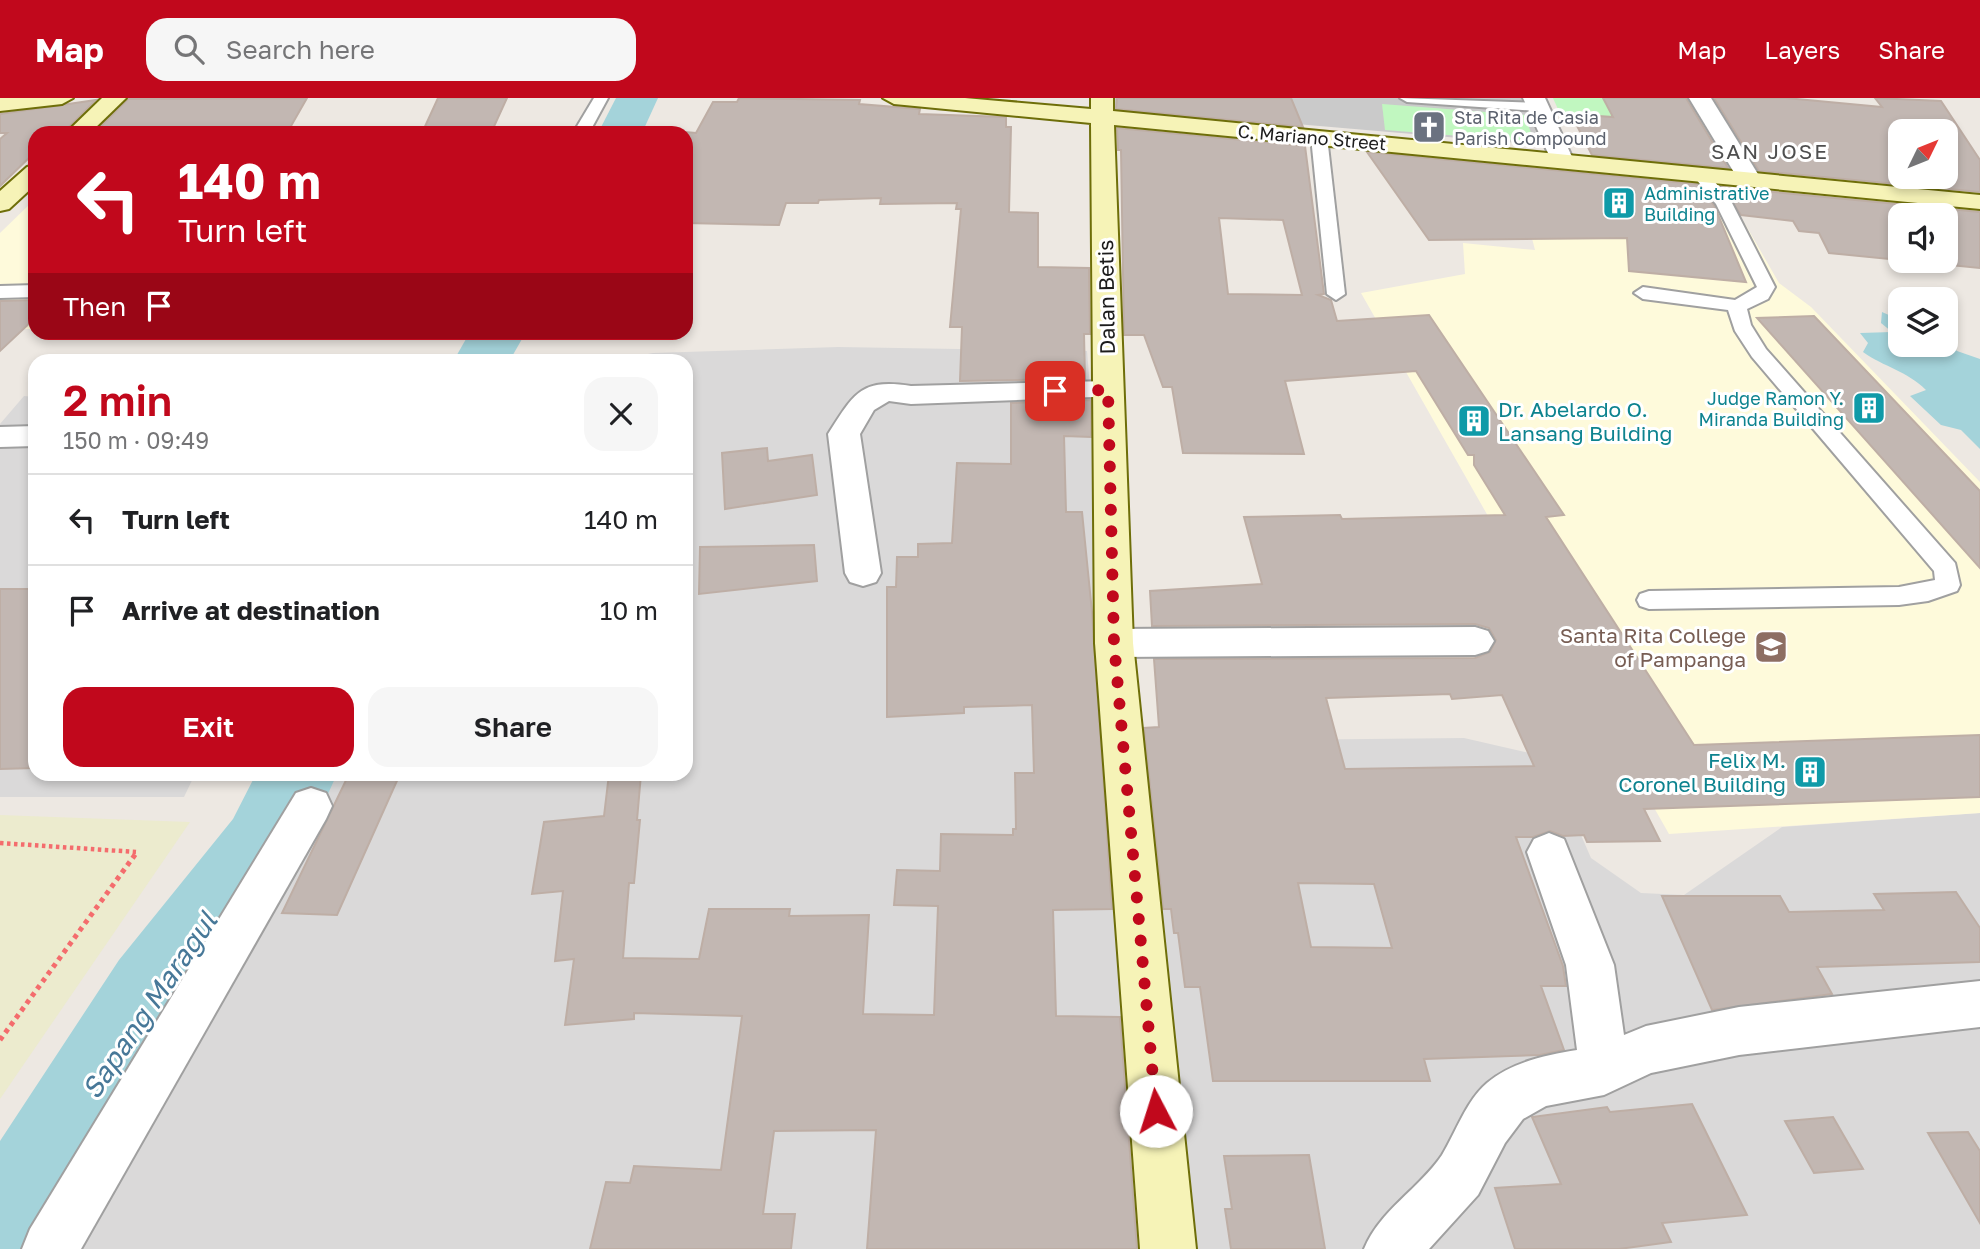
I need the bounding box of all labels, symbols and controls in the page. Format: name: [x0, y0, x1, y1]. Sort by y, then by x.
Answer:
search box: [146, 18, 636, 81]
text: Map: [35, 30, 104, 69]
icon: search: [170, 30, 208, 68]
text: Search here: [226, 34, 375, 65]
text: Map: [1677, 35, 1726, 64]
text: Layers: [1764, 35, 1840, 64]
text: Share: [1878, 35, 1945, 64]
place label: Sta Rita de Casia Parish Compound: [1454, 106, 1607, 149]
church icon: Sta Rita de Casia Parish Compound: [1410, 108, 1448, 146]
north arrow: [1888, 119, 1958, 189]
map controls: [1888, 119, 1958, 357]
street label: C. Mariano Street: [1237, 120, 1387, 154]
district label: SAN JOSE: [1711, 138, 1829, 164]
text: 140 m: [178, 151, 321, 210]
icon: left: [63, 154, 154, 245]
place label: Administrative Building: [1644, 182, 1769, 225]
building icon: Administrative Building: [1600, 184, 1638, 222]
button: sound: [1888, 203, 1958, 273]
text: Turn left: [178, 211, 307, 249]
street label: Dalan Betis: [1092, 239, 1120, 355]
icon: arrive: [140, 287, 178, 325]
button: layers: [1888, 287, 1958, 357]
text: Then: [63, 291, 126, 322]
pin: [1025, 361, 1085, 421]
icon: arrive: [1036, 372, 1074, 410]
text: 2 min: [63, 375, 172, 425]
button: close: [584, 377, 658, 451]
place label: Judge Ramon Y. Miranda Building: [1698, 387, 1844, 430]
building icon: Judge Ramon Y. Miranda Building: [1850, 389, 1888, 427]
place label: Dr. Abelardo O. Lansang Building: [1498, 396, 1672, 446]
building icon: Dr. Abelardo O. Lansang Building: [1455, 402, 1493, 440]
text: 150 m · 09:49: [63, 426, 209, 454]
icon: left: [63, 501, 101, 539]
text: Turn left: [122, 504, 230, 535]
text: 140 m: [584, 504, 658, 535]
icon: arrive: [63, 592, 101, 630]
text: Arrive at destination: [122, 595, 380, 626]
text: 10 m: [600, 595, 658, 626]
place label: Santa Rita College of Pampanga: [1560, 622, 1746, 672]
school or university icon: Santa Rita College of Pampanga: [1752, 628, 1790, 666]
button: Exit: [63, 687, 354, 767]
button: Share: [368, 687, 658, 767]
place label: Felix M. Coronel Building: [1618, 747, 1786, 797]
building icon: Felix M. Coronel Building: [1791, 753, 1829, 791]
water label: Sapang Maragul: [74, 905, 224, 1104]
position arrow: [1119, 1074, 1193, 1148]

